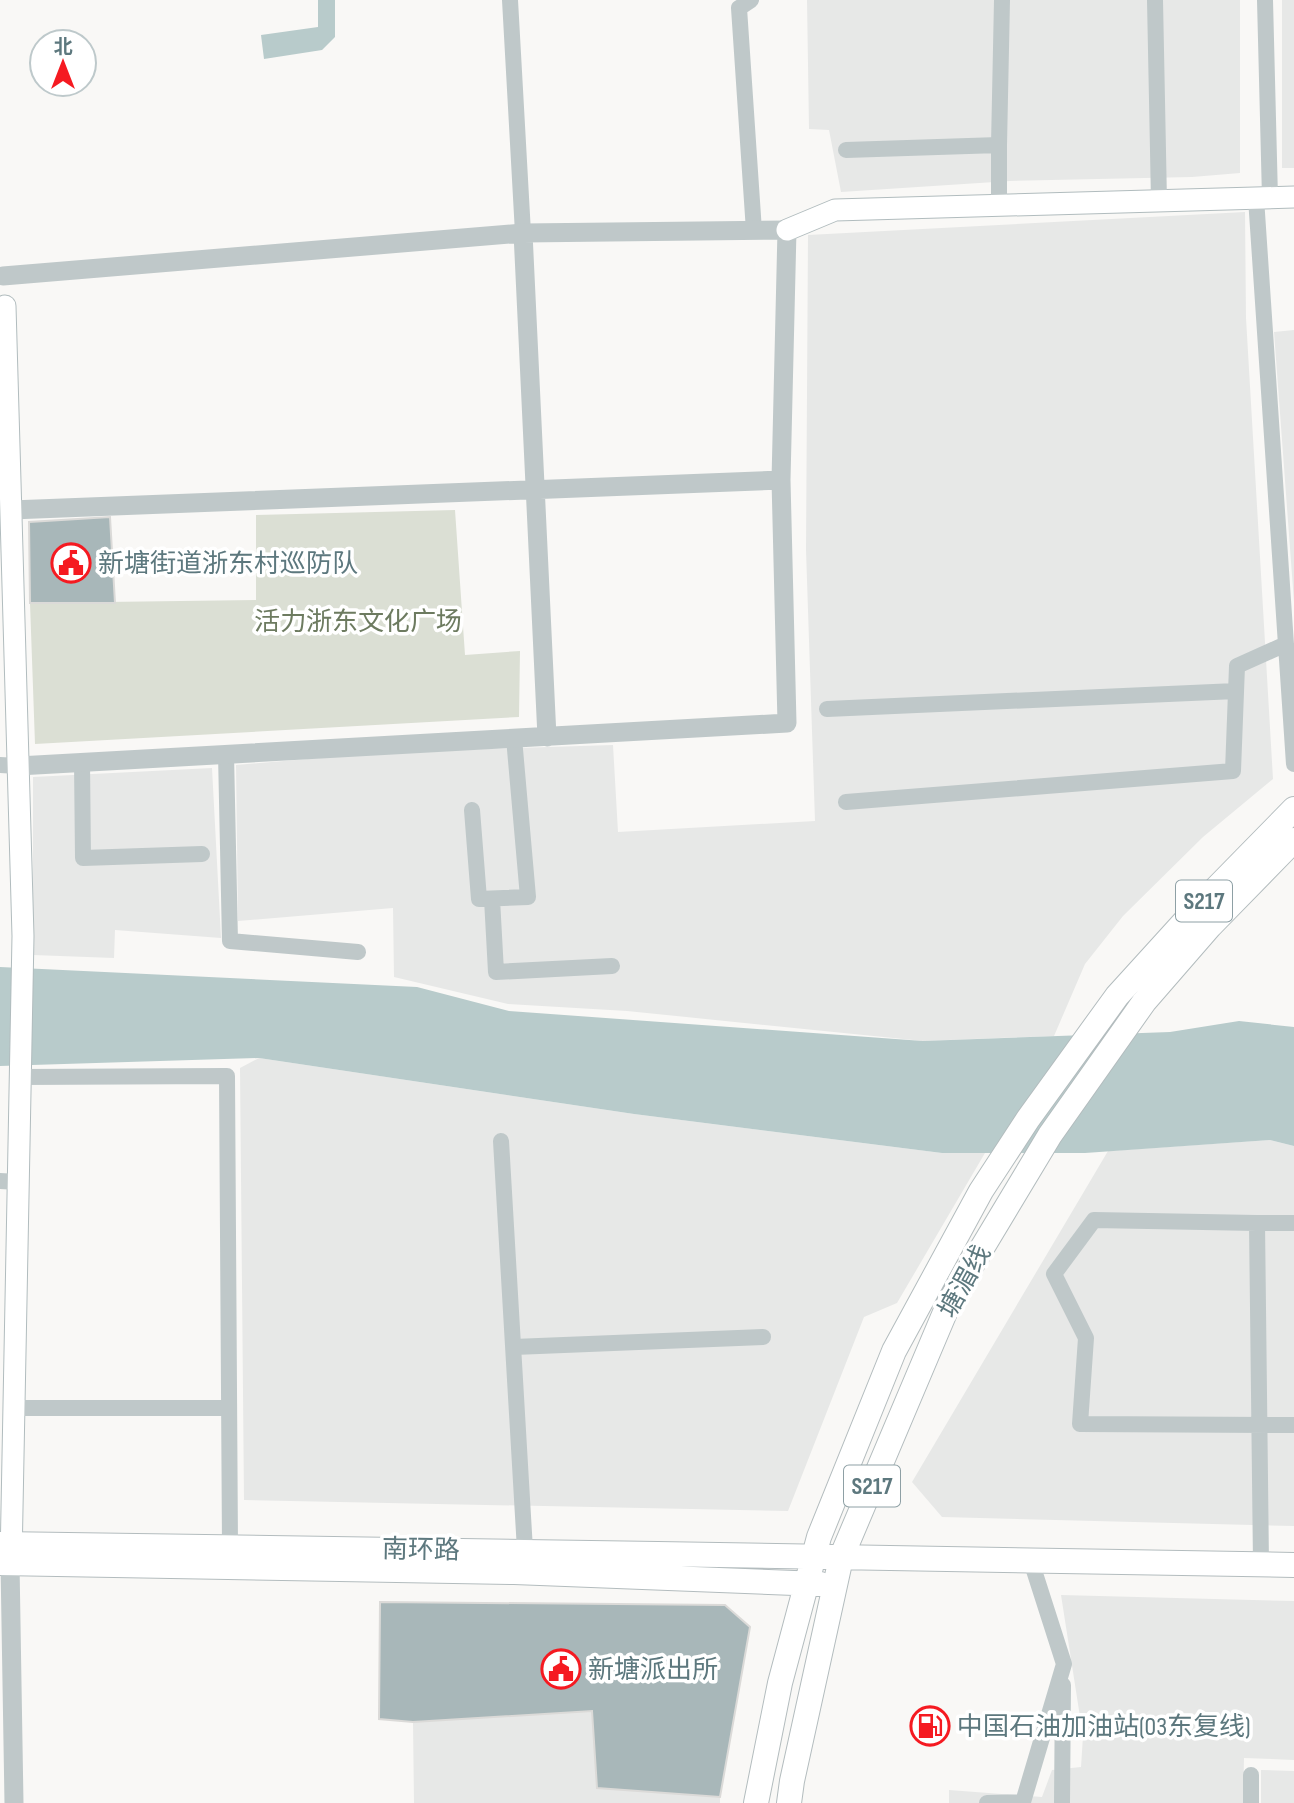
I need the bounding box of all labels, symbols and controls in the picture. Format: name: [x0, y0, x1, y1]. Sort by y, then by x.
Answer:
north arrow: [28, 28, 98, 98]
text: 北: [53, 36, 73, 59]
public building icon: 新塘街道浙东村巡防队: [50, 542, 92, 584]
place label: 新塘街道浙东村巡防队: [98, 549, 358, 580]
park label: 活力浙东文化广场: [254, 607, 462, 638]
road number: S217: [1176, 880, 1232, 922]
street label: 塘湄线: [933, 1240, 998, 1323]
road number: S217: [844, 1466, 900, 1506]
street label: 南环路: [382, 1534, 460, 1567]
public building icon: 新塘派出所: [540, 1648, 582, 1690]
place label: 新塘派出所: [588, 1655, 718, 1686]
fuel station icon: 中国石油加油站(03东复线): [909, 1705, 951, 1747]
place label: 中国石油加油站(03东复线): [957, 1712, 1251, 1743]

